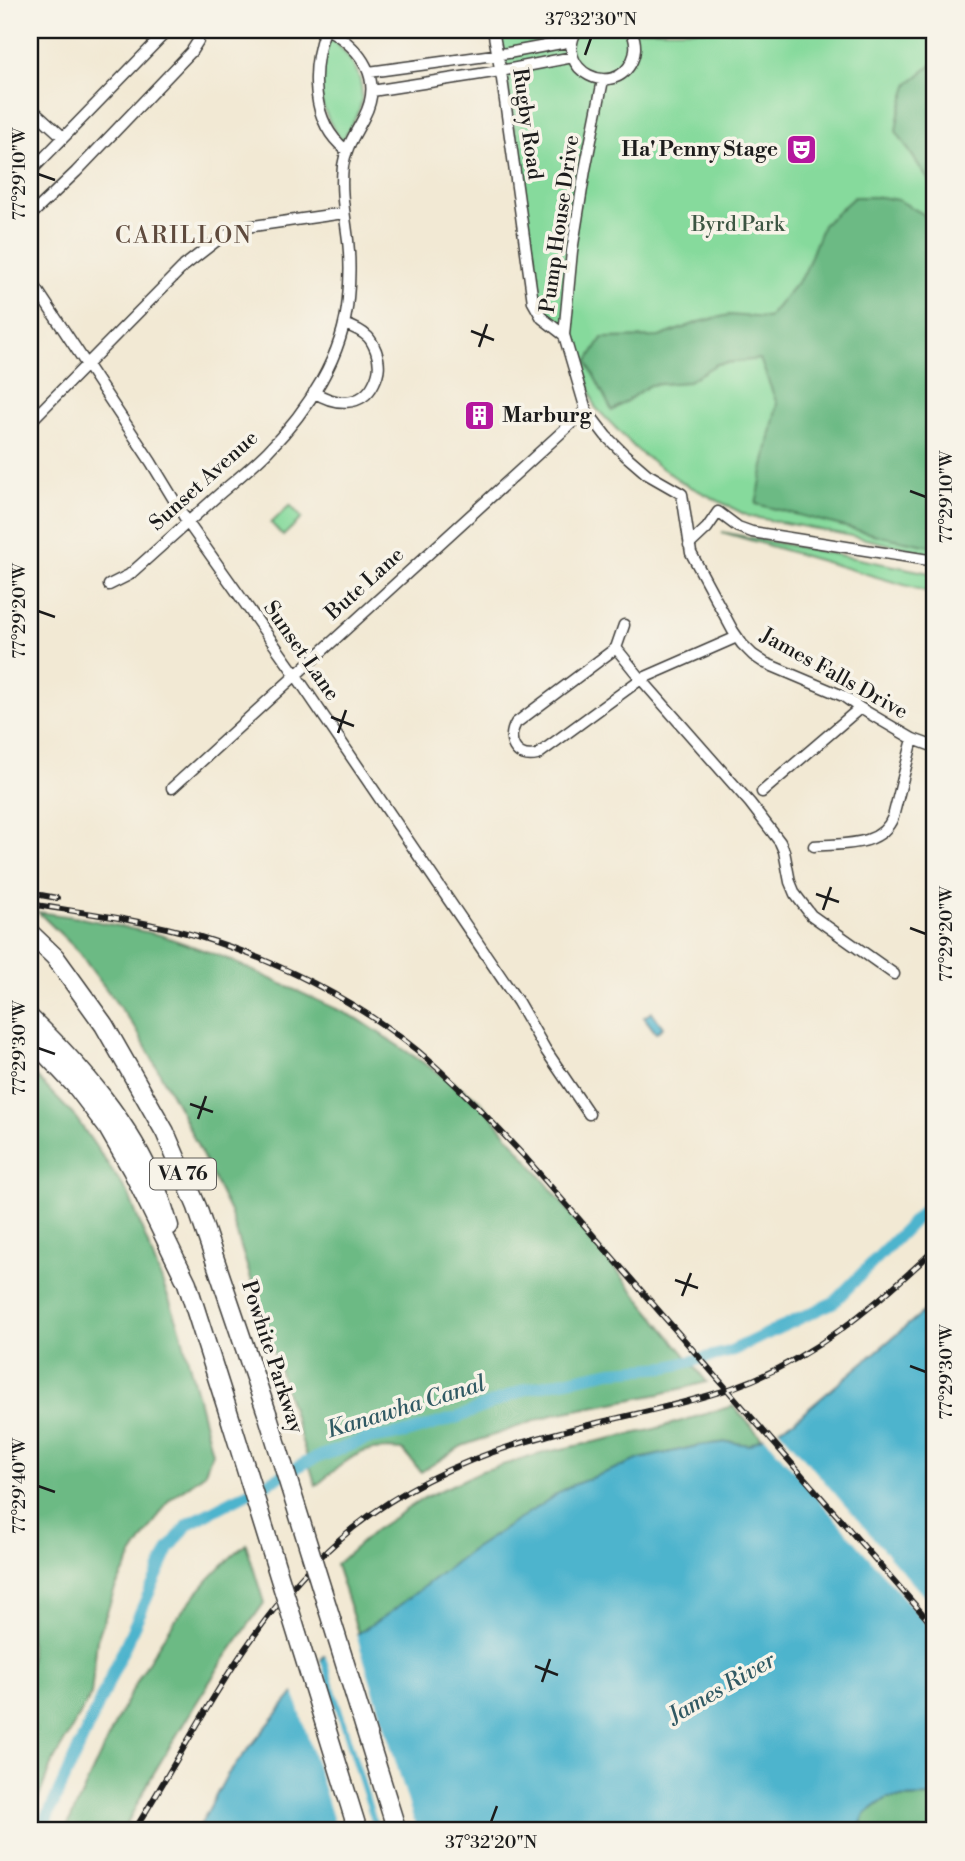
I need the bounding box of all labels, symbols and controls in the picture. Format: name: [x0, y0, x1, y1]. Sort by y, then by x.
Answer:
text: 37°32'30"N: [545, 8, 637, 31]
street label: Rugby Road: [506, 67, 548, 181]
text: 77°29'10"W: [8, 127, 31, 220]
street label: Pump House Drive: [535, 133, 585, 315]
theatre icon: Ha' Penny Stage: [784, 133, 818, 167]
place label: Ha' Penny Stage: [622, 137, 778, 163]
park label: Byrd Park: [690, 212, 786, 238]
district label: CARILLON: [115, 222, 253, 250]
building icon: Marburg: [462, 399, 496, 433]
place label: Marburg: [502, 403, 593, 429]
street label: Sunset Avenue: [144, 425, 264, 537]
text: 77°29'10"W: [935, 450, 958, 543]
street label: Bute Lane: [320, 542, 410, 627]
text: 77°29'20"W: [8, 563, 31, 659]
street label: Sunset Lane: [257, 596, 345, 706]
street label: James Falls Drive: [755, 622, 912, 725]
text: 77°29'20"W: [935, 886, 958, 982]
text: 77°29'30"W: [8, 1000, 31, 1096]
road number: VA 76: [150, 1158, 216, 1190]
street label: Powhite Parkway: [235, 1277, 309, 1437]
text: 77°29'30"W: [935, 1324, 958, 1420]
water label: Kanawha Canal: [323, 1369, 489, 1444]
text: 77°29'40"W: [8, 1437, 31, 1534]
water label: James River: [661, 1646, 782, 1731]
text: 37°32'20"N: [445, 1831, 538, 1854]

